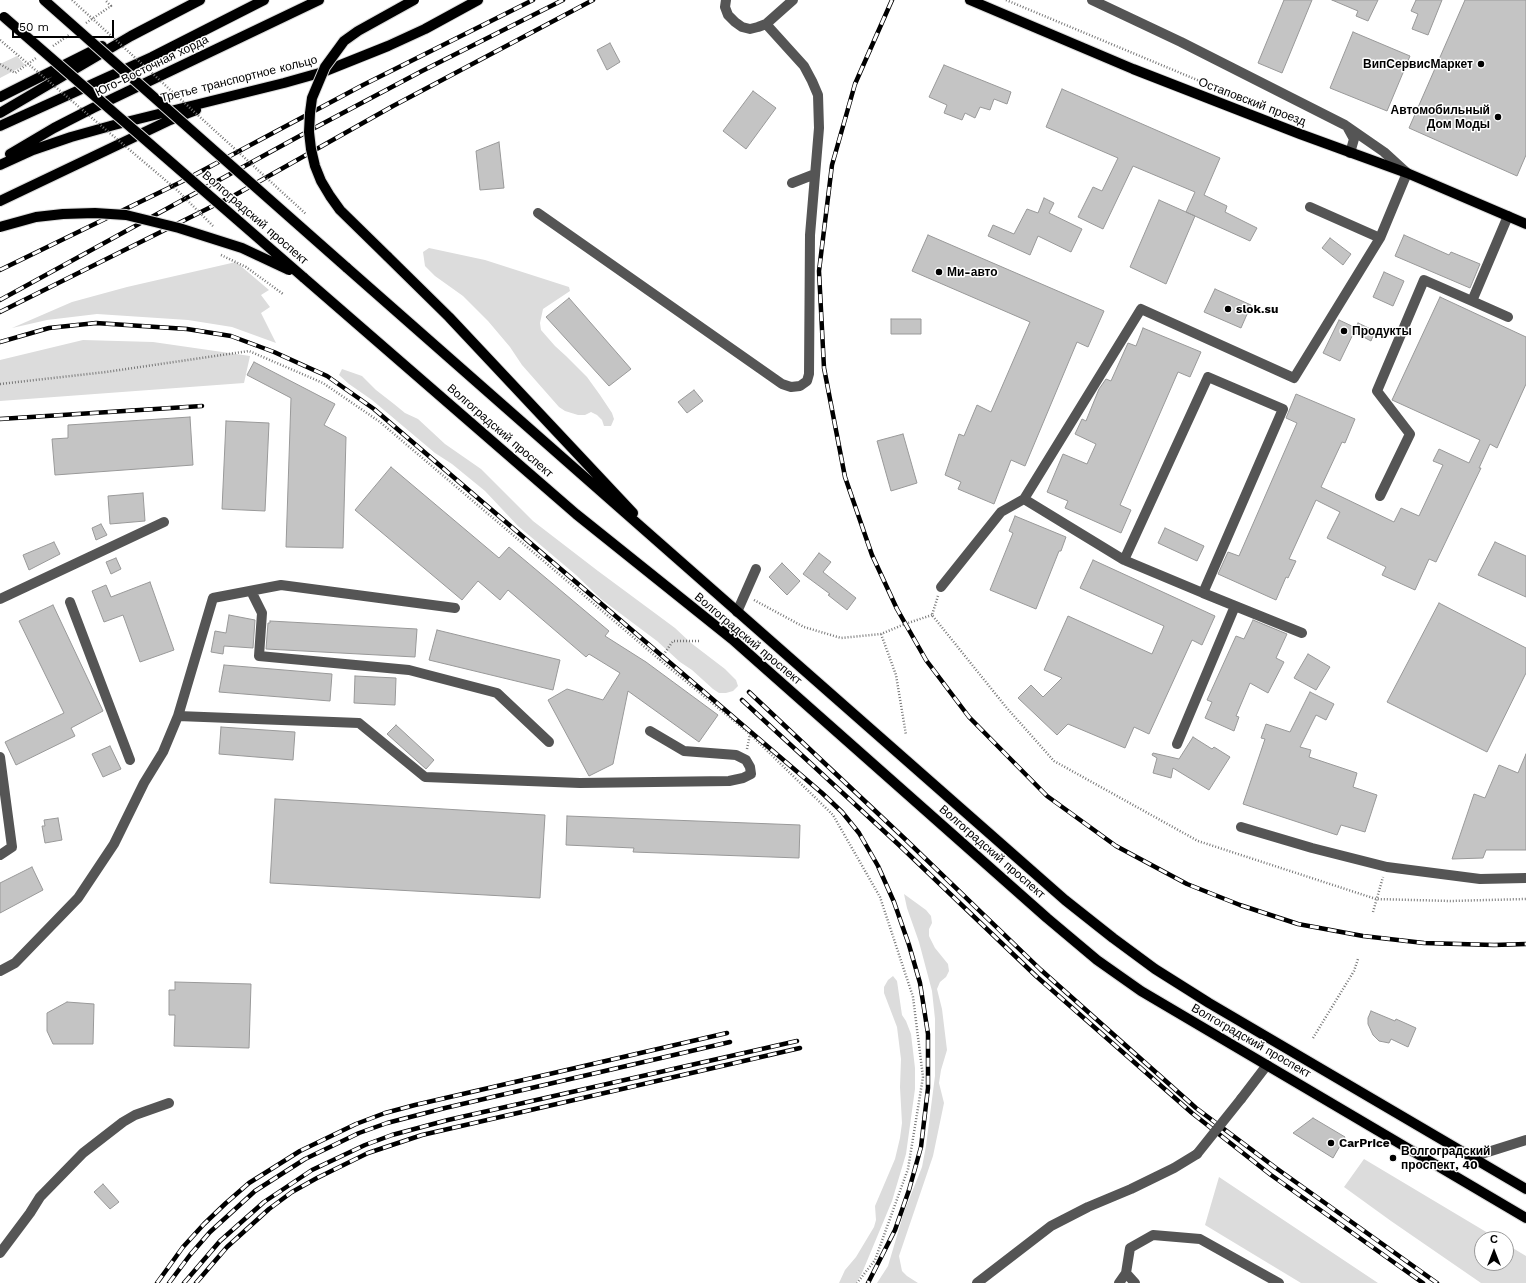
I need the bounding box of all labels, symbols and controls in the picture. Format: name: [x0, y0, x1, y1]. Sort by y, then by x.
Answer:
scale bar: [14, 12, 116, 38]
text: 50 m: [19, 20, 49, 34]
street label: Юго-Восточная хорда: [93, 32, 211, 100]
street label: Третье транспортное кольцо: [159, 53, 319, 105]
place label: ВипСервисМаркет: [1363, 57, 1473, 71]
marker: ВипСервисМаркет: [1476, 59, 1486, 69]
street label: Остаповский проезд: [1196, 75, 1308, 129]
place label: Автомобильный Дом Моды: [1391, 103, 1490, 131]
marker: Автомобильный Дом Моды: [1493, 112, 1503, 122]
street label: Волгоградский проспект: [199, 168, 311, 268]
place label: Ми-авто: [947, 265, 998, 279]
marker: Ми-авто: [934, 267, 944, 277]
place label: slok.su: [1236, 302, 1278, 316]
marker: slok.su: [1223, 304, 1233, 314]
place label: Продукты: [1352, 324, 1412, 338]
marker: Продукты: [1339, 326, 1349, 336]
street label: Волгоградский проспект: [444, 381, 556, 481]
street label: Волгоградский проспект: [691, 590, 805, 688]
street label: Волгоградский проспект: [936, 802, 1048, 902]
street label: Волгоградский проспект: [1189, 1001, 1313, 1081]
place label: CarPrice: [1339, 1136, 1390, 1150]
marker: CarPrice: [1326, 1138, 1336, 1148]
place label: Волгоградский проспект, 40: [1401, 1144, 1490, 1172]
marker: Волгоградский проспект, 40: [1388, 1153, 1398, 1163]
north arrow: [1474, 1231, 1514, 1271]
text: С: [1490, 1233, 1498, 1246]

